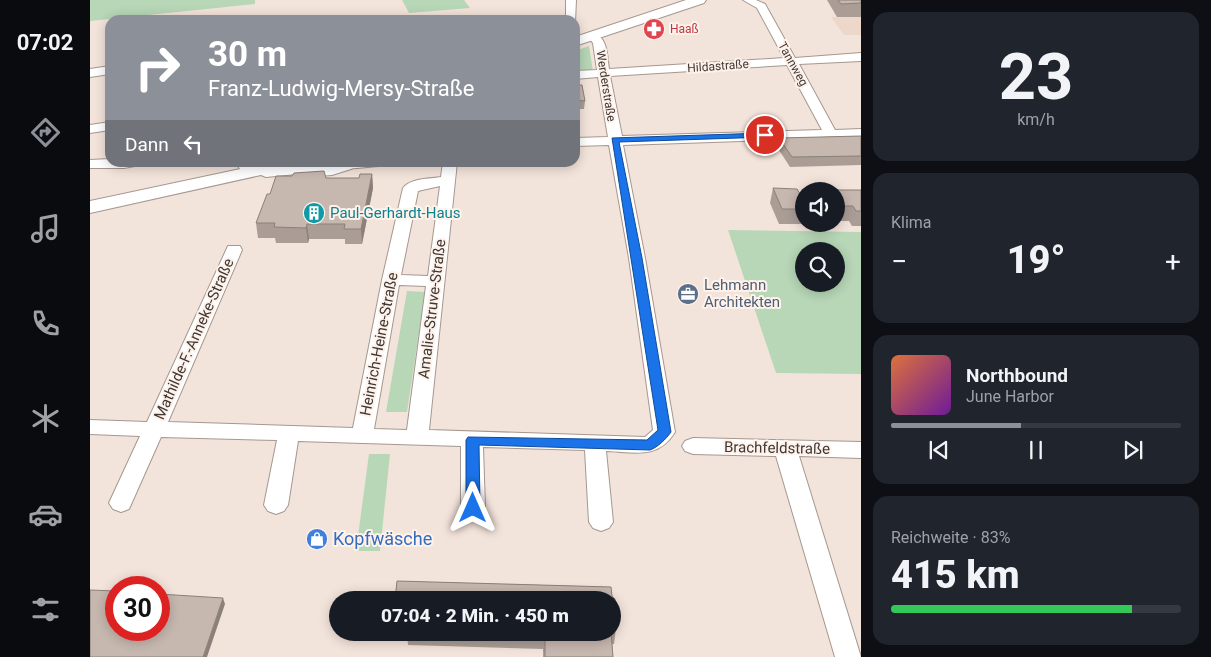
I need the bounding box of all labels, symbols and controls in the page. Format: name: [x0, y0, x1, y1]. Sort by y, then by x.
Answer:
pharmacy icon: Haaß: [642, 17, 666, 41]
place label: Haaß: [670, 22, 699, 36]
text: 07:02: [17, 30, 73, 55]
text: 30 m: [208, 34, 287, 75]
icon: right: [125, 35, 190, 100]
street label: Tannweg: [775, 39, 811, 89]
text: 23: [999, 39, 1073, 115]
street label: Werderstraße: [593, 49, 619, 123]
street label: Hildastraße: [687, 57, 749, 75]
text: Franz-Ludwig-Mersy-Straße: [208, 76, 474, 101]
text: km/h: [1017, 110, 1055, 129]
pin: [744, 114, 786, 156]
icon: directions: [28, 115, 63, 150]
icon: arrive: [751, 121, 779, 149]
icon: left: [179, 130, 207, 158]
text: Dann: [125, 133, 169, 156]
map controls: [795, 182, 845, 292]
button: sound: [795, 182, 845, 232]
building icon: Paul-Gerhardt-Haus: [302, 201, 326, 225]
place label: Paul-Gerhardt-Haus: [330, 204, 461, 222]
icon: music: [28, 211, 63, 246]
text: Klima: [891, 213, 932, 232]
street label: Amalie-Struve-Straße: [415, 238, 450, 380]
text: 19°: [1007, 238, 1065, 282]
button: search: [795, 242, 845, 292]
text: −: [891, 245, 907, 278]
text: +: [1165, 245, 1181, 278]
street label: Mathilde-F.-Anneke-Straße: [150, 256, 238, 422]
street label: Heinrich-Heine-Straße: [356, 271, 402, 417]
place label: Lehmann Architekten: [704, 276, 780, 311]
office icon: Lehmann Architekten: [676, 282, 700, 306]
icon: phone: [28, 306, 63, 341]
text: Northbound: [966, 364, 1068, 387]
text: June Harbor: [966, 387, 1054, 406]
icon: climate: [28, 401, 63, 436]
icon: previous: [925, 436, 953, 464]
icon: pause: [1022, 436, 1050, 464]
icon: next: [1119, 436, 1147, 464]
street label: Brachfeldstraße: [724, 438, 830, 458]
position arrow: [446, 481, 498, 533]
icon: car: [28, 497, 63, 532]
shop icon: Kopfwäsche: [305, 527, 329, 551]
place label: Kopfwäsche: [333, 528, 432, 549]
text: Reichweite · 83%: [891, 528, 1010, 547]
text: 415 km: [891, 553, 1020, 597]
speed limit sign: 30: [105, 576, 170, 641]
icon: filters: [28, 592, 63, 627]
text: 07:04 · 2 Min. · 450 m: [381, 604, 569, 627]

